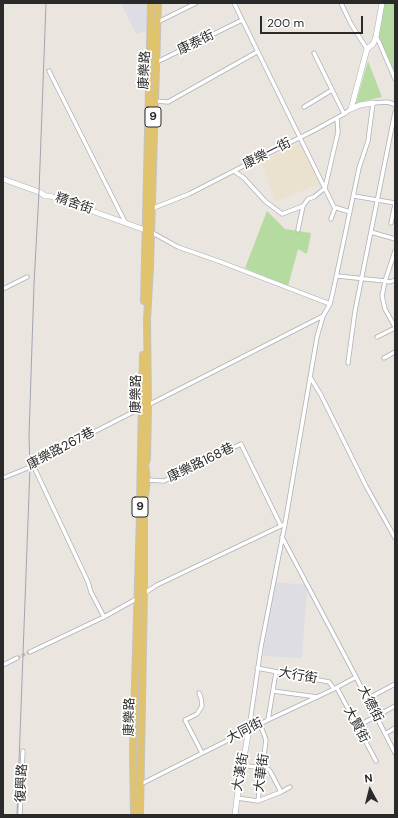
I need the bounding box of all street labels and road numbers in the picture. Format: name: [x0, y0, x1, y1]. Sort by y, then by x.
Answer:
street label: 康泰街: [175, 27, 217, 59]
street label: 康樂路: [136, 50, 154, 90]
road number: 9: [145, 107, 161, 127]
street label: 康樂一街: [240, 135, 294, 173]
street label: 精舍街: [53, 190, 95, 218]
street label: 康樂路: [129, 375, 145, 413]
street label: 康樂路267巷: [25, 425, 97, 473]
street label: 康樂路168巷: [165, 440, 237, 486]
road number: 9: [132, 497, 148, 517]
street label: 大行街: [277, 665, 319, 687]
street label: 大德街: [354, 683, 386, 725]
street label: 康樂路: [122, 697, 138, 737]
street label: 大賢街: [340, 704, 372, 746]
street label: 大同街: [224, 715, 266, 747]
street label: 大漢街: [230, 751, 252, 793]
street label: 大華街: [252, 753, 272, 793]
street label: 復興路: [13, 763, 31, 803]

